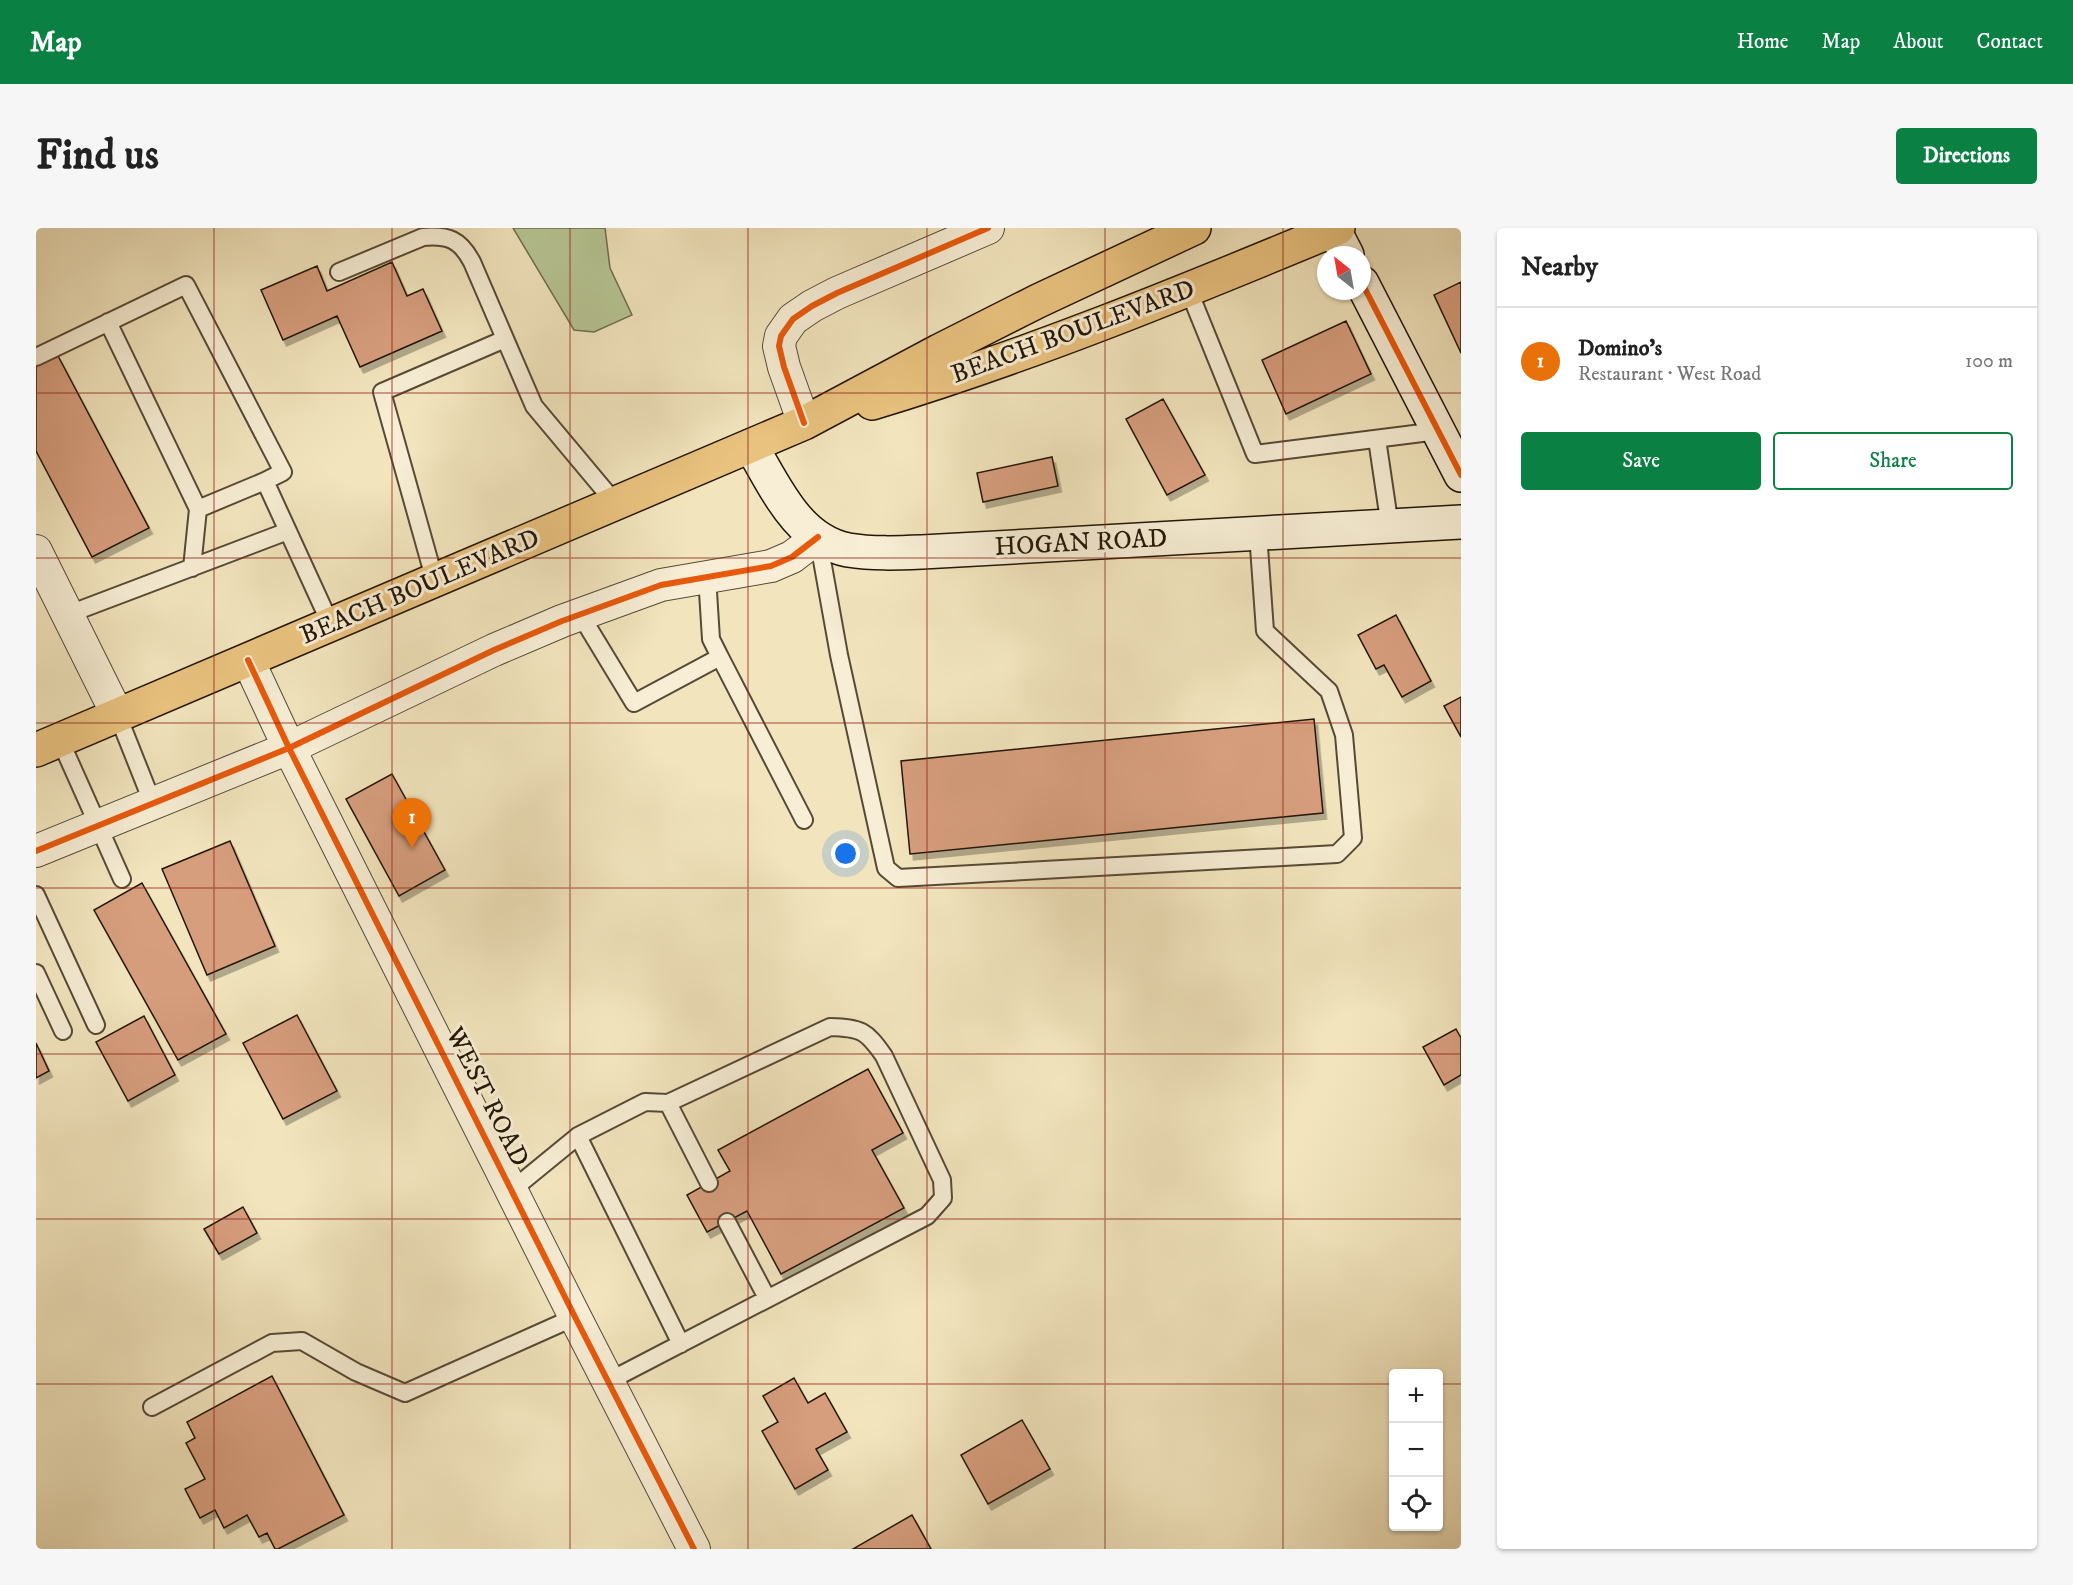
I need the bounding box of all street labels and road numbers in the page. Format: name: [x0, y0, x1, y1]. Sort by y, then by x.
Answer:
street label: BEACH BOULEVARD: [947, 273, 1199, 391]
street label: BEACH BOULEVARD: [295, 522, 545, 652]
street label: HOGAN ROAD: [994, 522, 1168, 564]
street label: WEST ROAD: [437, 1021, 536, 1172]

